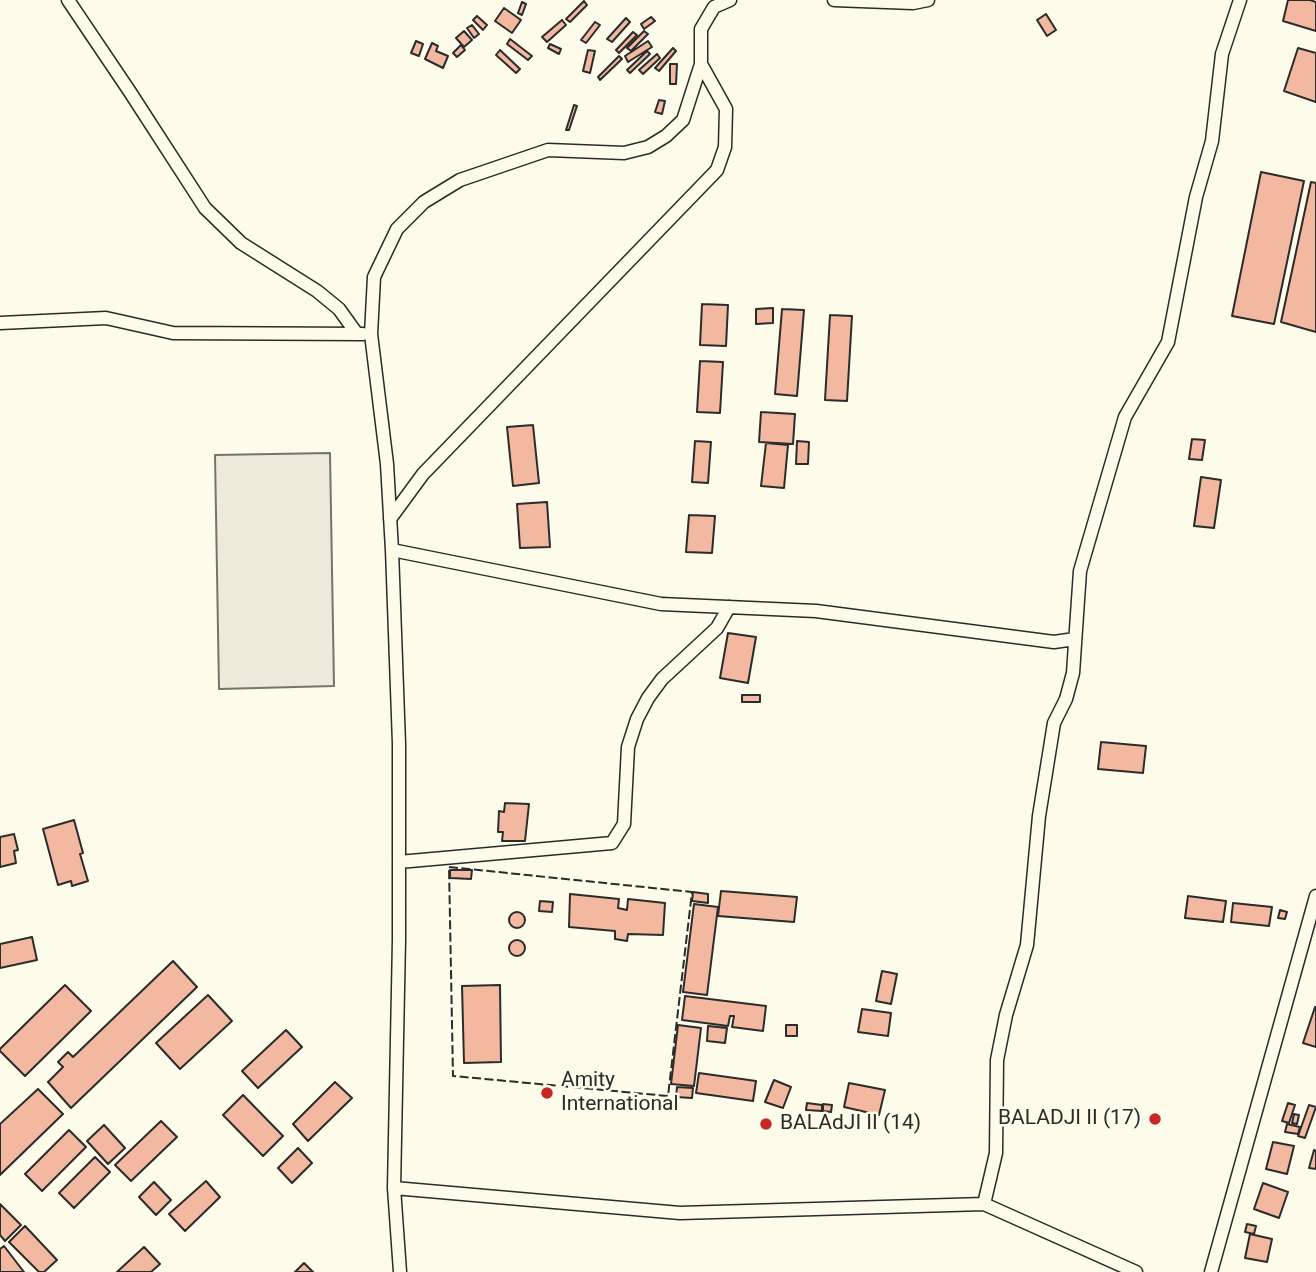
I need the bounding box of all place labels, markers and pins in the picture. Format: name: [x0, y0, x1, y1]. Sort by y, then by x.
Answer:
place label: Amity International: [561, 1068, 679, 1118]
marker: Amity International: [539, 1085, 555, 1101]
place label: BALADJI II (17): [998, 1106, 1141, 1132]
place label: BALAdJI II (14): [780, 1111, 921, 1137]
marker: BALADJI II (17): [1147, 1111, 1163, 1127]
marker: BALAdJI II (14): [758, 1116, 774, 1132]

